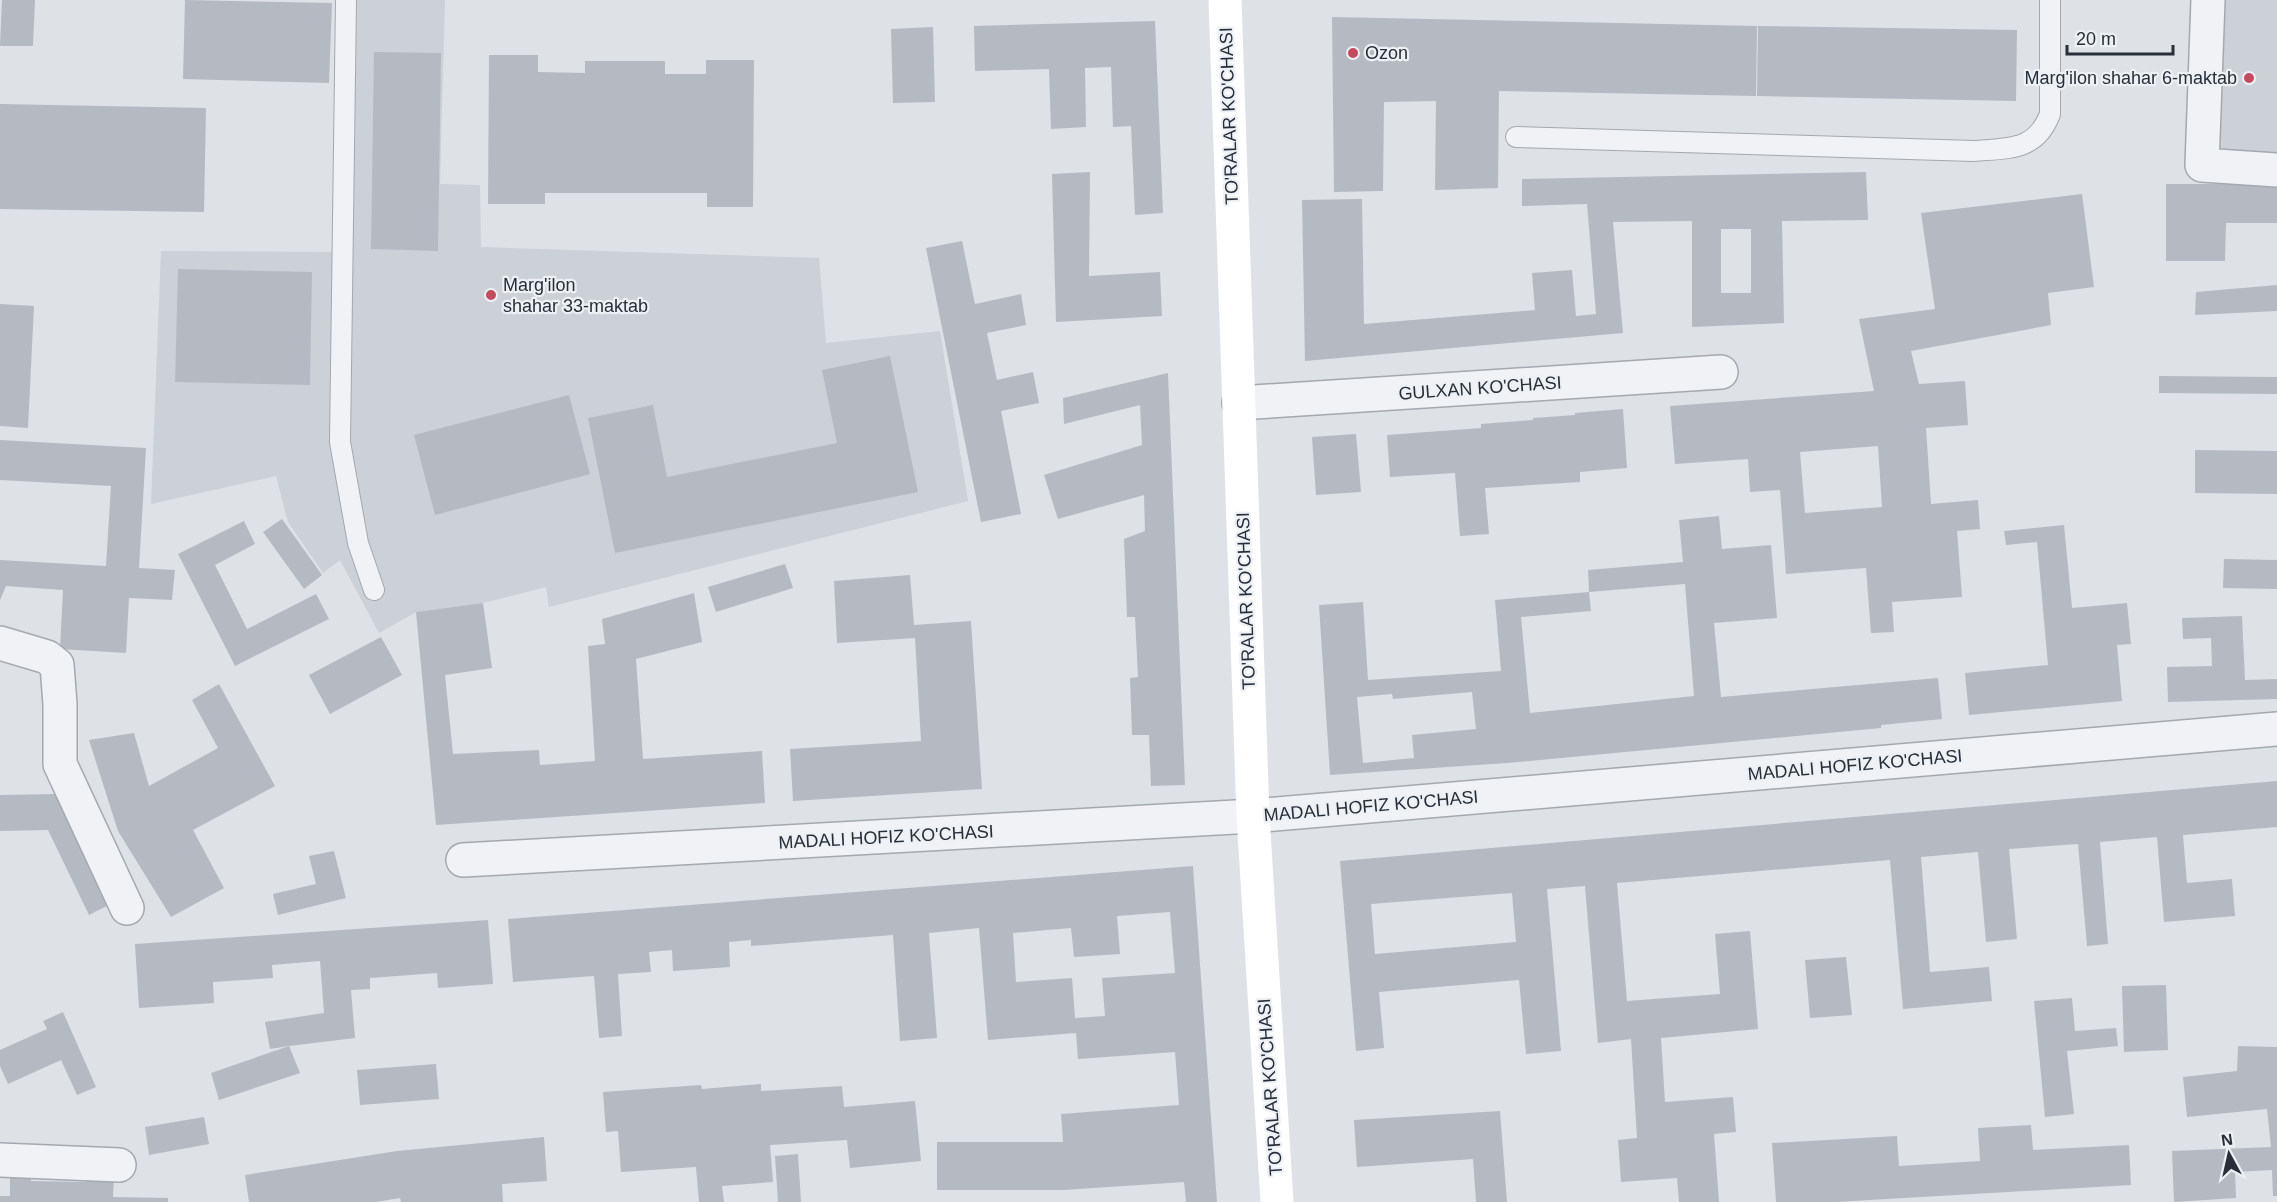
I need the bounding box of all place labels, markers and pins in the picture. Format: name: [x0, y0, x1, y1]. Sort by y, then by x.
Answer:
place label: Ozon: [1365, 43, 1408, 63]
marker: Ozon: [1346, 46, 1360, 60]
place label: Marg'ilon shahar 6-maktab: [2024, 68, 2237, 88]
marker: Marg'ilon shahar 6-maktab: [2242, 71, 2256, 85]
place label: Marg'ilon shahar 33-maktab: [503, 275, 648, 316]
marker: Marg'ilon shahar 33-maktab: [484, 288, 498, 302]

